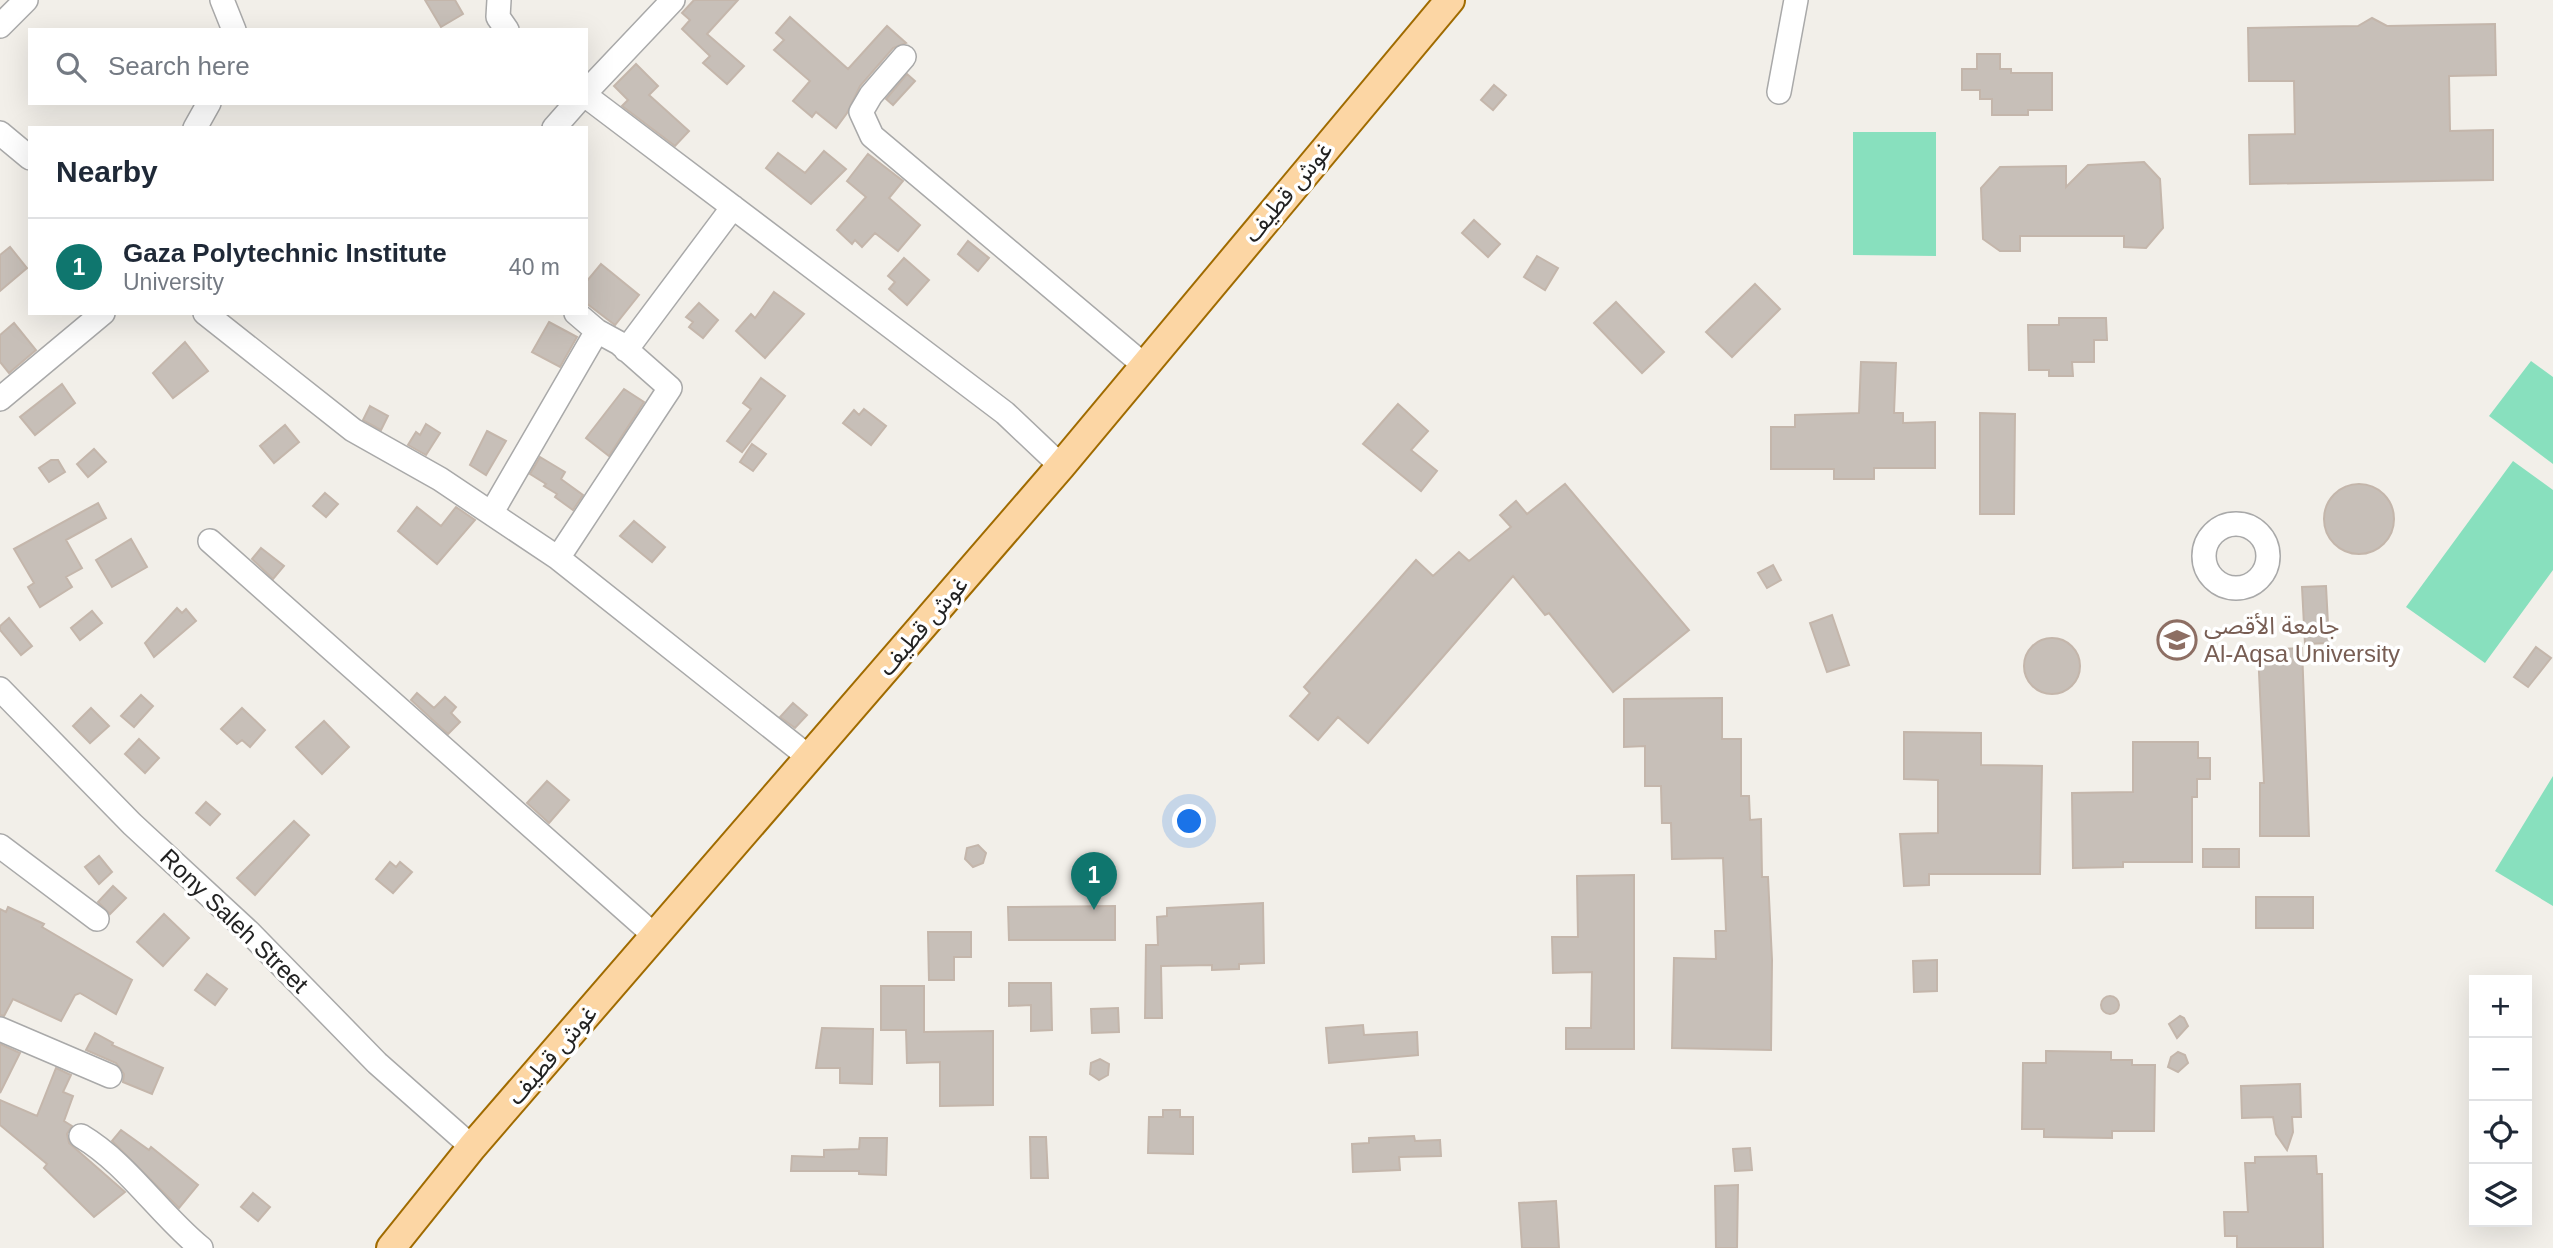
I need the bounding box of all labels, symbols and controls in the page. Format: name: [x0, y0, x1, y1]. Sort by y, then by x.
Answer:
search box: [28, 28, 588, 105]
icon: search: [52, 48, 90, 86]
text: Search here: [108, 51, 250, 81]
street label: غوش قطيف: [1238, 136, 1338, 248]
text: Nearby: [56, 155, 158, 188]
text: Gaza Polytechnic Institute: [123, 238, 447, 268]
text: 1: [73, 254, 85, 280]
text: 40 m: [509, 254, 560, 280]
text: University: [123, 269, 224, 295]
street label: غوش قطيف: [872, 571, 974, 681]
place label: جامعة الأقصى Al-Aqsa University: [2204, 612, 2400, 667]
school or university icon: جامعة الأقصى Al-Aqsa University: [2156, 619, 2198, 661]
your location: [1172, 804, 1206, 838]
street label: Rony Saleh Street: [155, 843, 314, 998]
pin: 1: [1071, 852, 1117, 910]
map controls: [2469, 975, 2532, 1227]
button: +: [2469, 975, 2532, 1038]
street label: غوش قطيف: [501, 1000, 603, 1110]
button: −: [2469, 1038, 2532, 1101]
button: locate: [2469, 1101, 2532, 1164]
button: layers: [2469, 1164, 2532, 1227]

